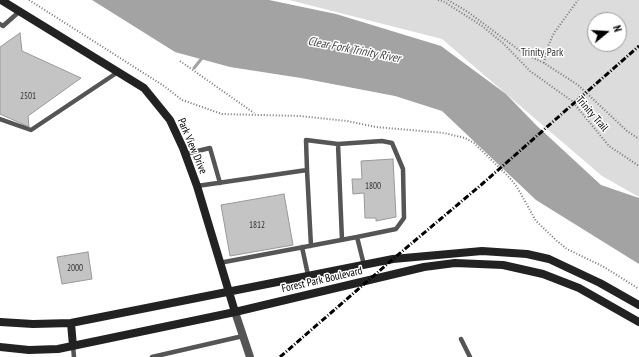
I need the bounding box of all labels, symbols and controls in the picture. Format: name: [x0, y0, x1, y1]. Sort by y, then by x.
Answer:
north arrow: [587, 12, 627, 52]
text: N: [610, 24, 625, 34]
water label: Clear Fork Trinity River: [306, 34, 402, 66]
park label: Trinity Park: [521, 46, 563, 60]
house number: 2501: [20, 91, 36, 101]
street label: Trinity Trail: [573, 94, 611, 134]
street label: Park View Drive: [174, 116, 210, 176]
house number: 1800: [365, 181, 381, 191]
house number: 1812: [249, 220, 265, 230]
house number: 2000: [67, 263, 83, 273]
street label: Forest Park Boulevard: [280, 264, 364, 296]

